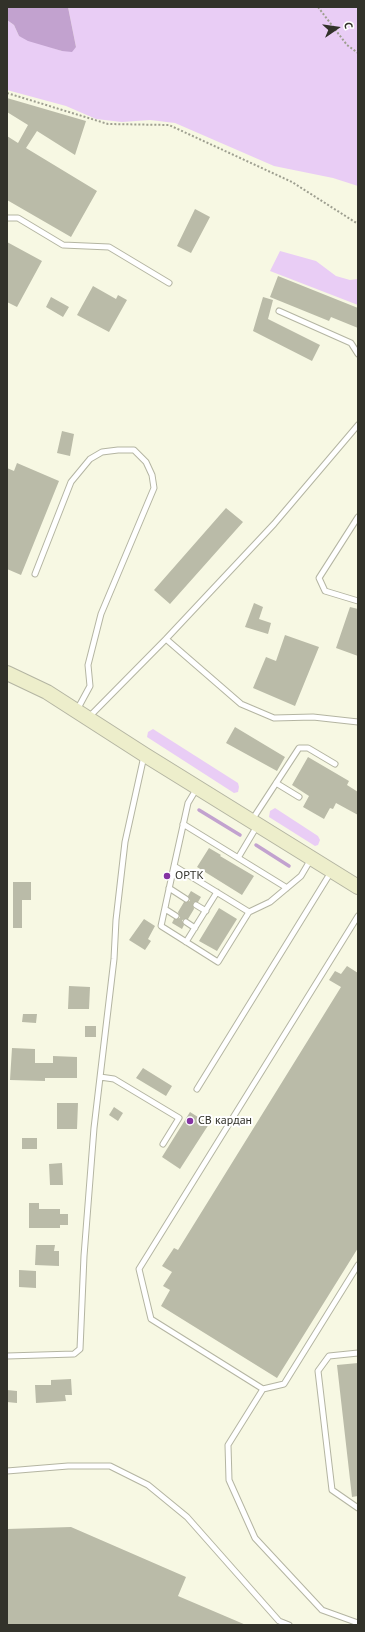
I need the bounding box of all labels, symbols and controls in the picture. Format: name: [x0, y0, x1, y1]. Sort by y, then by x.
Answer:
north arrow: [317, 8, 357, 48]
text: С: [341, 21, 356, 30]
place label: ОРТК: [175, 869, 204, 883]
marker: ОРТК: [162, 871, 172, 881]
place label: СВ кардан: [198, 1114, 252, 1128]
marker: СВ кардан: [185, 1116, 195, 1126]

